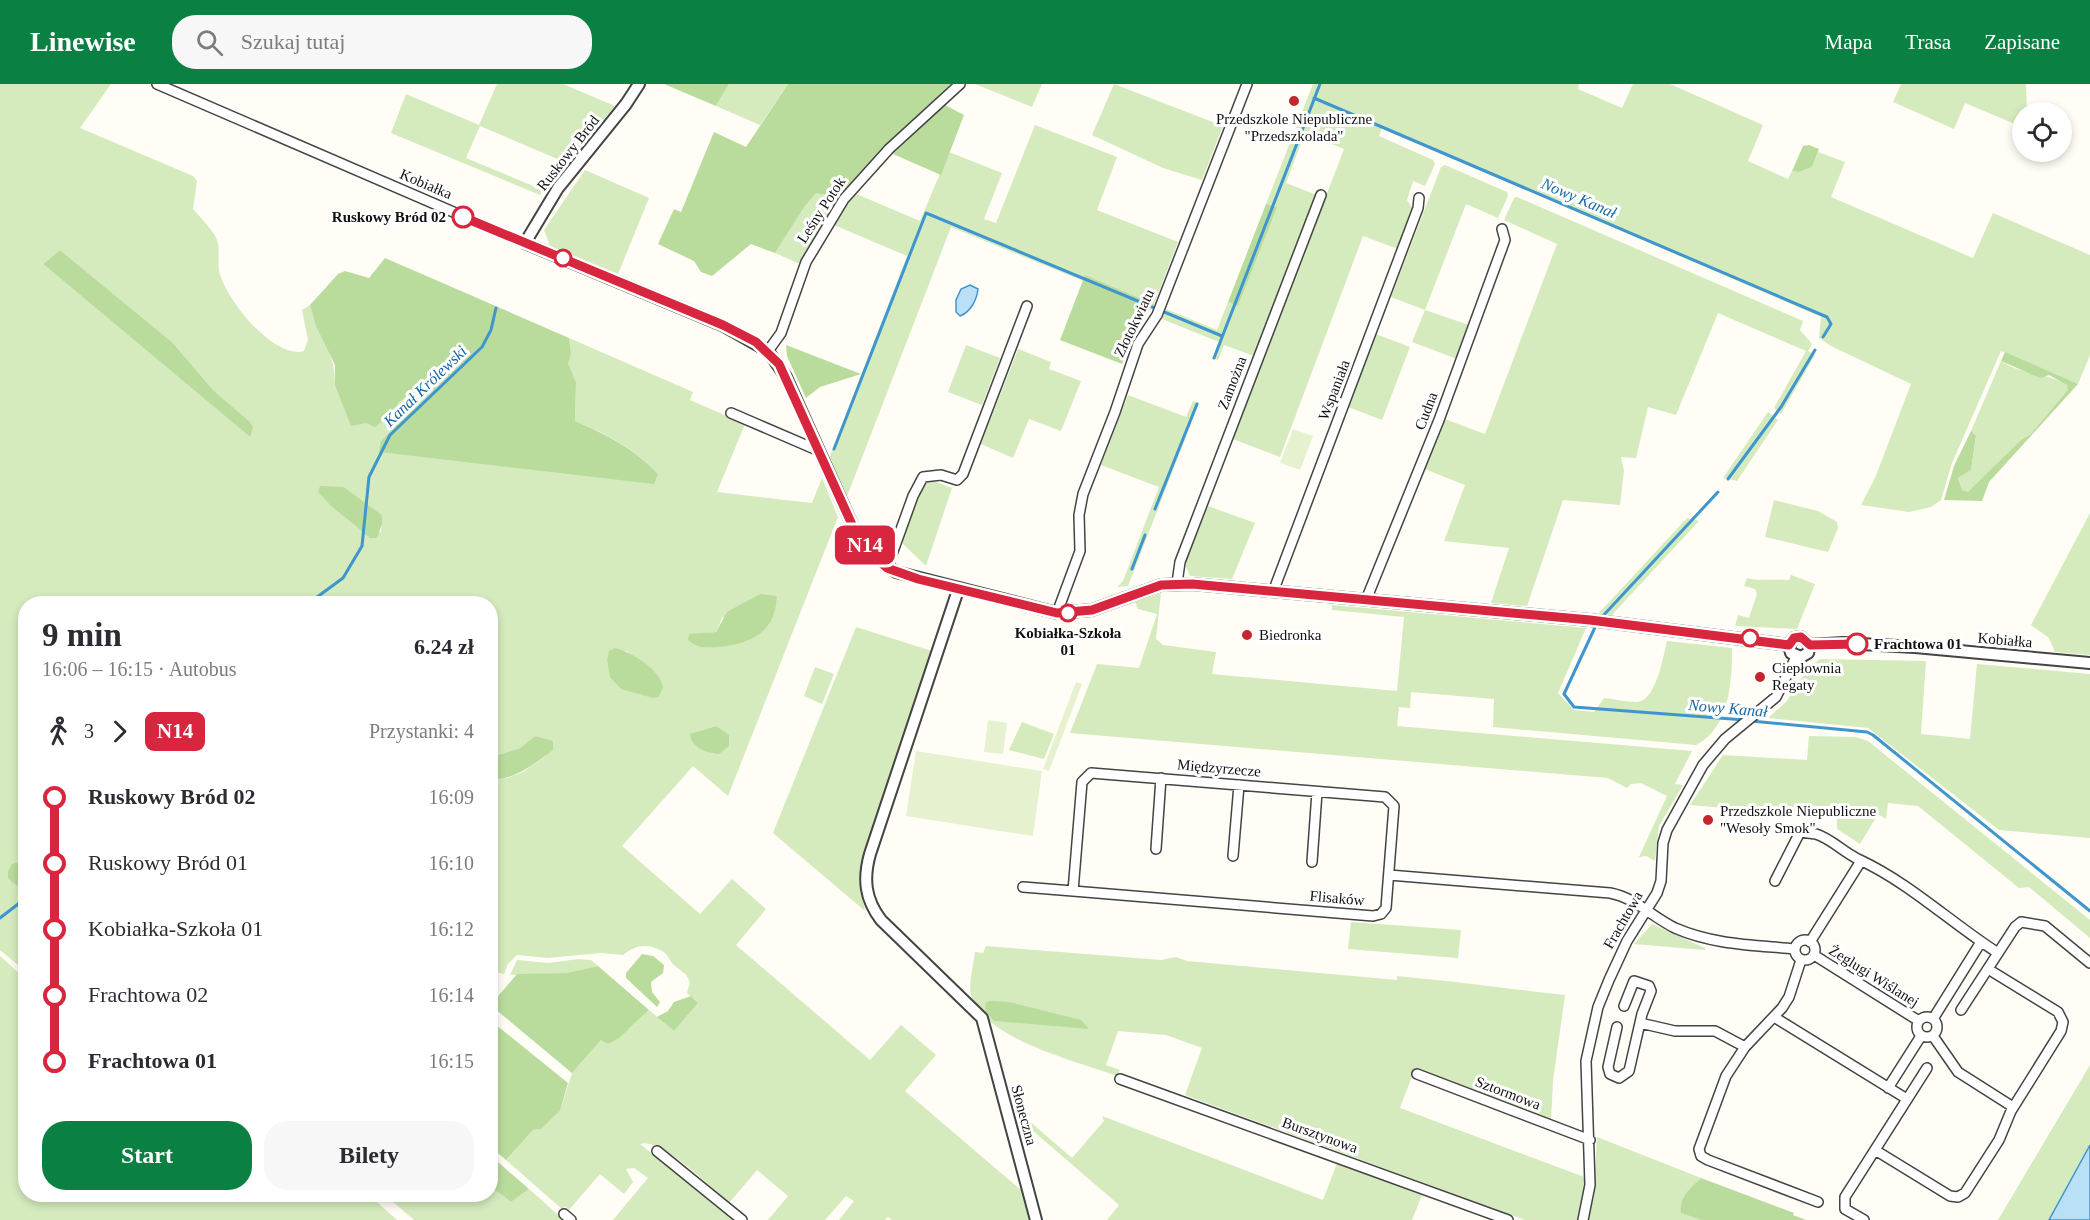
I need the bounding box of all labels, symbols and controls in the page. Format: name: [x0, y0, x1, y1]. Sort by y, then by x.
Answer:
search box: [172, 15, 592, 69]
text: Linewise: [30, 26, 136, 57]
icon: search: [193, 26, 226, 59]
text: Szukaj tutaj: [241, 29, 345, 54]
text: Mapa: [1824, 30, 1872, 54]
text: Trasa: [1905, 30, 1951, 54]
text: Zapisane: [1984, 30, 2060, 54]
marker: Przedszkole Niepubliczne "Przedszkolada": [1287, 94, 1301, 108]
map controls: [2012, 102, 2072, 162]
button: locate: [2012, 102, 2072, 162]
place label: Przedszkole Niepubliczne "Przedszkolada": [1216, 111, 1372, 144]
street label: Ruskowy Bród: [534, 112, 602, 194]
street label: Kobiałka: [398, 166, 455, 202]
street label: Leśny Potok: [794, 174, 849, 246]
water label: Nowy Kanał: [1538, 174, 1619, 223]
marker: Ruskowy Bród 02: [452, 206, 474, 228]
place label: Ruskowy Bród 02: [332, 209, 446, 225]
unlabelled marker: [554, 249, 572, 267]
street label: Złotokwiatu: [1111, 286, 1157, 359]
water label: Kanał Królewski: [380, 342, 470, 430]
street label: Zamożna: [1215, 354, 1250, 412]
street label: Wspaniała: [1315, 357, 1353, 422]
street label: Cudna: [1412, 390, 1441, 432]
line badge: N14: [830, 526, 900, 564]
text: N14: [847, 533, 883, 557]
marker: Kobiałka-Szkoła 01: [1059, 604, 1077, 622]
text: 9 min: [42, 617, 122, 653]
place label: Kobiałka-Szkoła 01: [1015, 625, 1122, 658]
place label: Biedronka: [1259, 627, 1322, 643]
marker: Biedronka: [1240, 628, 1254, 642]
unlabelled marker: [1741, 629, 1759, 647]
street label: Kobiałka: [1977, 630, 2033, 650]
marker: Frachtowa 01: [1846, 633, 1868, 655]
text: 6.24 zł: [414, 634, 474, 659]
place label: Frachtowa 01: [1874, 636, 1962, 652]
text: 16:06 – 16:15 · Autobus: [42, 658, 236, 680]
place label: Ciepłownia Regaty: [1772, 660, 1841, 693]
marker: Ciepłownia Regaty: [1753, 670, 1767, 684]
water label: Nowy Kanał: [1687, 696, 1769, 721]
icon: walk: [42, 715, 75, 748]
icon: forward: [103, 715, 136, 748]
text: N14: [157, 719, 193, 743]
text: 3: [84, 720, 94, 742]
text: Przystanki: 4: [369, 720, 474, 742]
street label: Międzyrzecze: [1176, 756, 1262, 780]
text: Ruskowy Bród 02: [88, 784, 255, 809]
text: 16:09: [428, 786, 474, 808]
place label: Przedszkole Niepubliczne "Wesoły Smok": [1720, 803, 1877, 836]
marker: Przedszkole Niepubliczne "Wesoły Smok": [1701, 813, 1715, 827]
text: Ruskowy Bród 01: [88, 850, 248, 875]
text: 16:10: [428, 852, 474, 874]
street label: Flisaków: [1309, 888, 1365, 908]
street label: Frachtowa: [1600, 888, 1646, 951]
text: Kobiałka-Szkoła 01: [88, 916, 263, 941]
text: 16:12: [428, 918, 474, 940]
street label: Żeglugi Wiślanej: [1826, 942, 1922, 1010]
text: Frachtowa 02: [88, 982, 208, 1007]
text: 16:14: [428, 984, 474, 1006]
text: Frachtowa 01: [88, 1048, 217, 1073]
text: 16:15: [428, 1050, 474, 1072]
street label: Sztormowa: [1473, 1073, 1543, 1113]
street label: Słoneczna: [1008, 1083, 1040, 1147]
street label: Bursztynowa: [1280, 1114, 1360, 1156]
button: Start: [42, 1121, 252, 1190]
button: Bilety: [264, 1121, 474, 1190]

